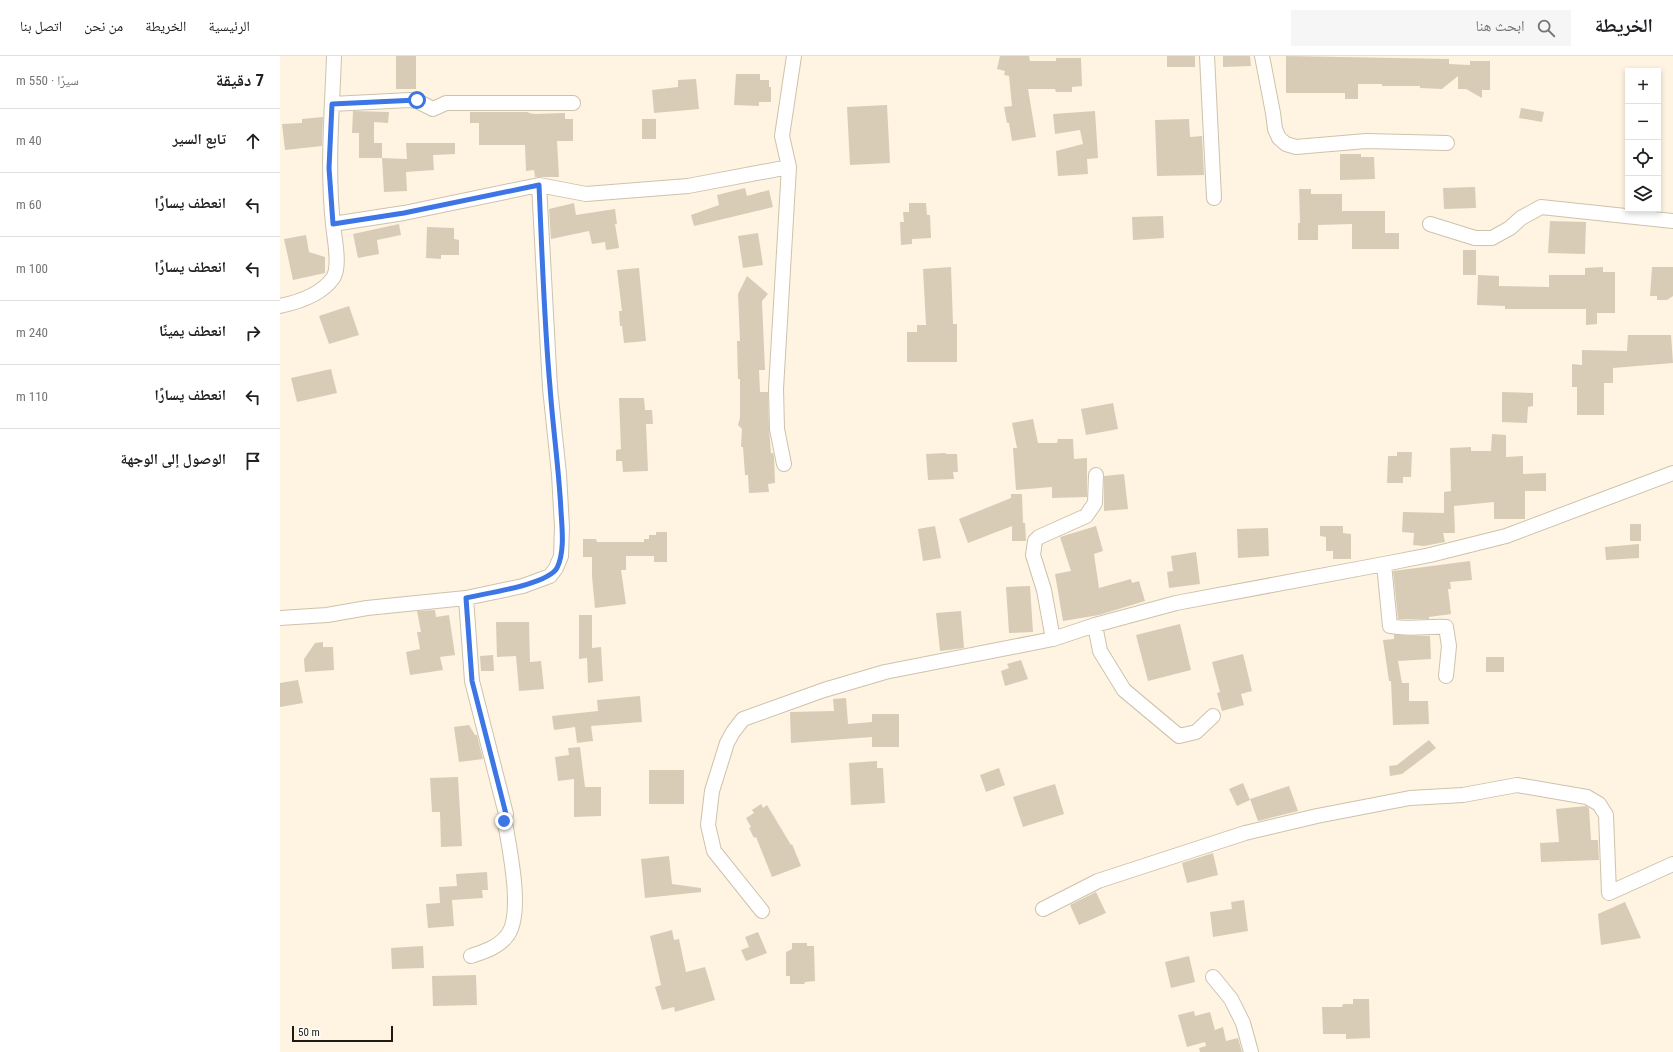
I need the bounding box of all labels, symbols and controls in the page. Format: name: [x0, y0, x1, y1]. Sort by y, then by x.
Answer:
search box: [1291, 10, 1571, 46]
text: الخريطة: [1595, 14, 1653, 37]
text: ابحث هنا: [1476, 17, 1525, 35]
icon: search: [1535, 17, 1557, 39]
text: اتصل بنا: [20, 18, 62, 34]
text: من نحن: [84, 18, 123, 34]
text: الخريطة: [145, 18, 186, 34]
text: الرئيسية: [208, 18, 250, 34]
map controls: [1625, 68, 1661, 212]
button: +: [1625, 68, 1661, 104]
text: 7 دقيقة: [216, 70, 264, 90]
text: سيرًا · 550 m: [16, 73, 79, 88]
route start: [408, 91, 426, 109]
button: −: [1625, 104, 1661, 140]
text: تابع السير: [173, 130, 226, 148]
icon: ahead: [242, 130, 264, 152]
text: 40 m: [16, 133, 42, 148]
button: locate: [1625, 140, 1661, 176]
button: layers: [1625, 176, 1661, 212]
text: انعطف يسارًا: [155, 194, 226, 212]
icon: left: [242, 194, 264, 216]
text: 60 m: [16, 197, 42, 212]
text: انعطف يسارًا: [155, 258, 226, 276]
icon: left: [242, 258, 264, 280]
text: 100 m: [16, 261, 48, 276]
text: انعطف يمينًا: [159, 322, 226, 340]
icon: right: [242, 322, 264, 344]
text: 240 m: [16, 325, 48, 340]
text: انعطف يسارًا: [155, 386, 226, 404]
icon: left: [242, 386, 264, 408]
text: 110 m: [16, 389, 48, 404]
text: الوصول إلى الوجهة: [120, 450, 226, 468]
icon: arrive: [242, 450, 264, 472]
route end: [495, 812, 513, 830]
scale bar: [292, 1024, 393, 1043]
text: 50 m: [298, 1026, 320, 1039]

